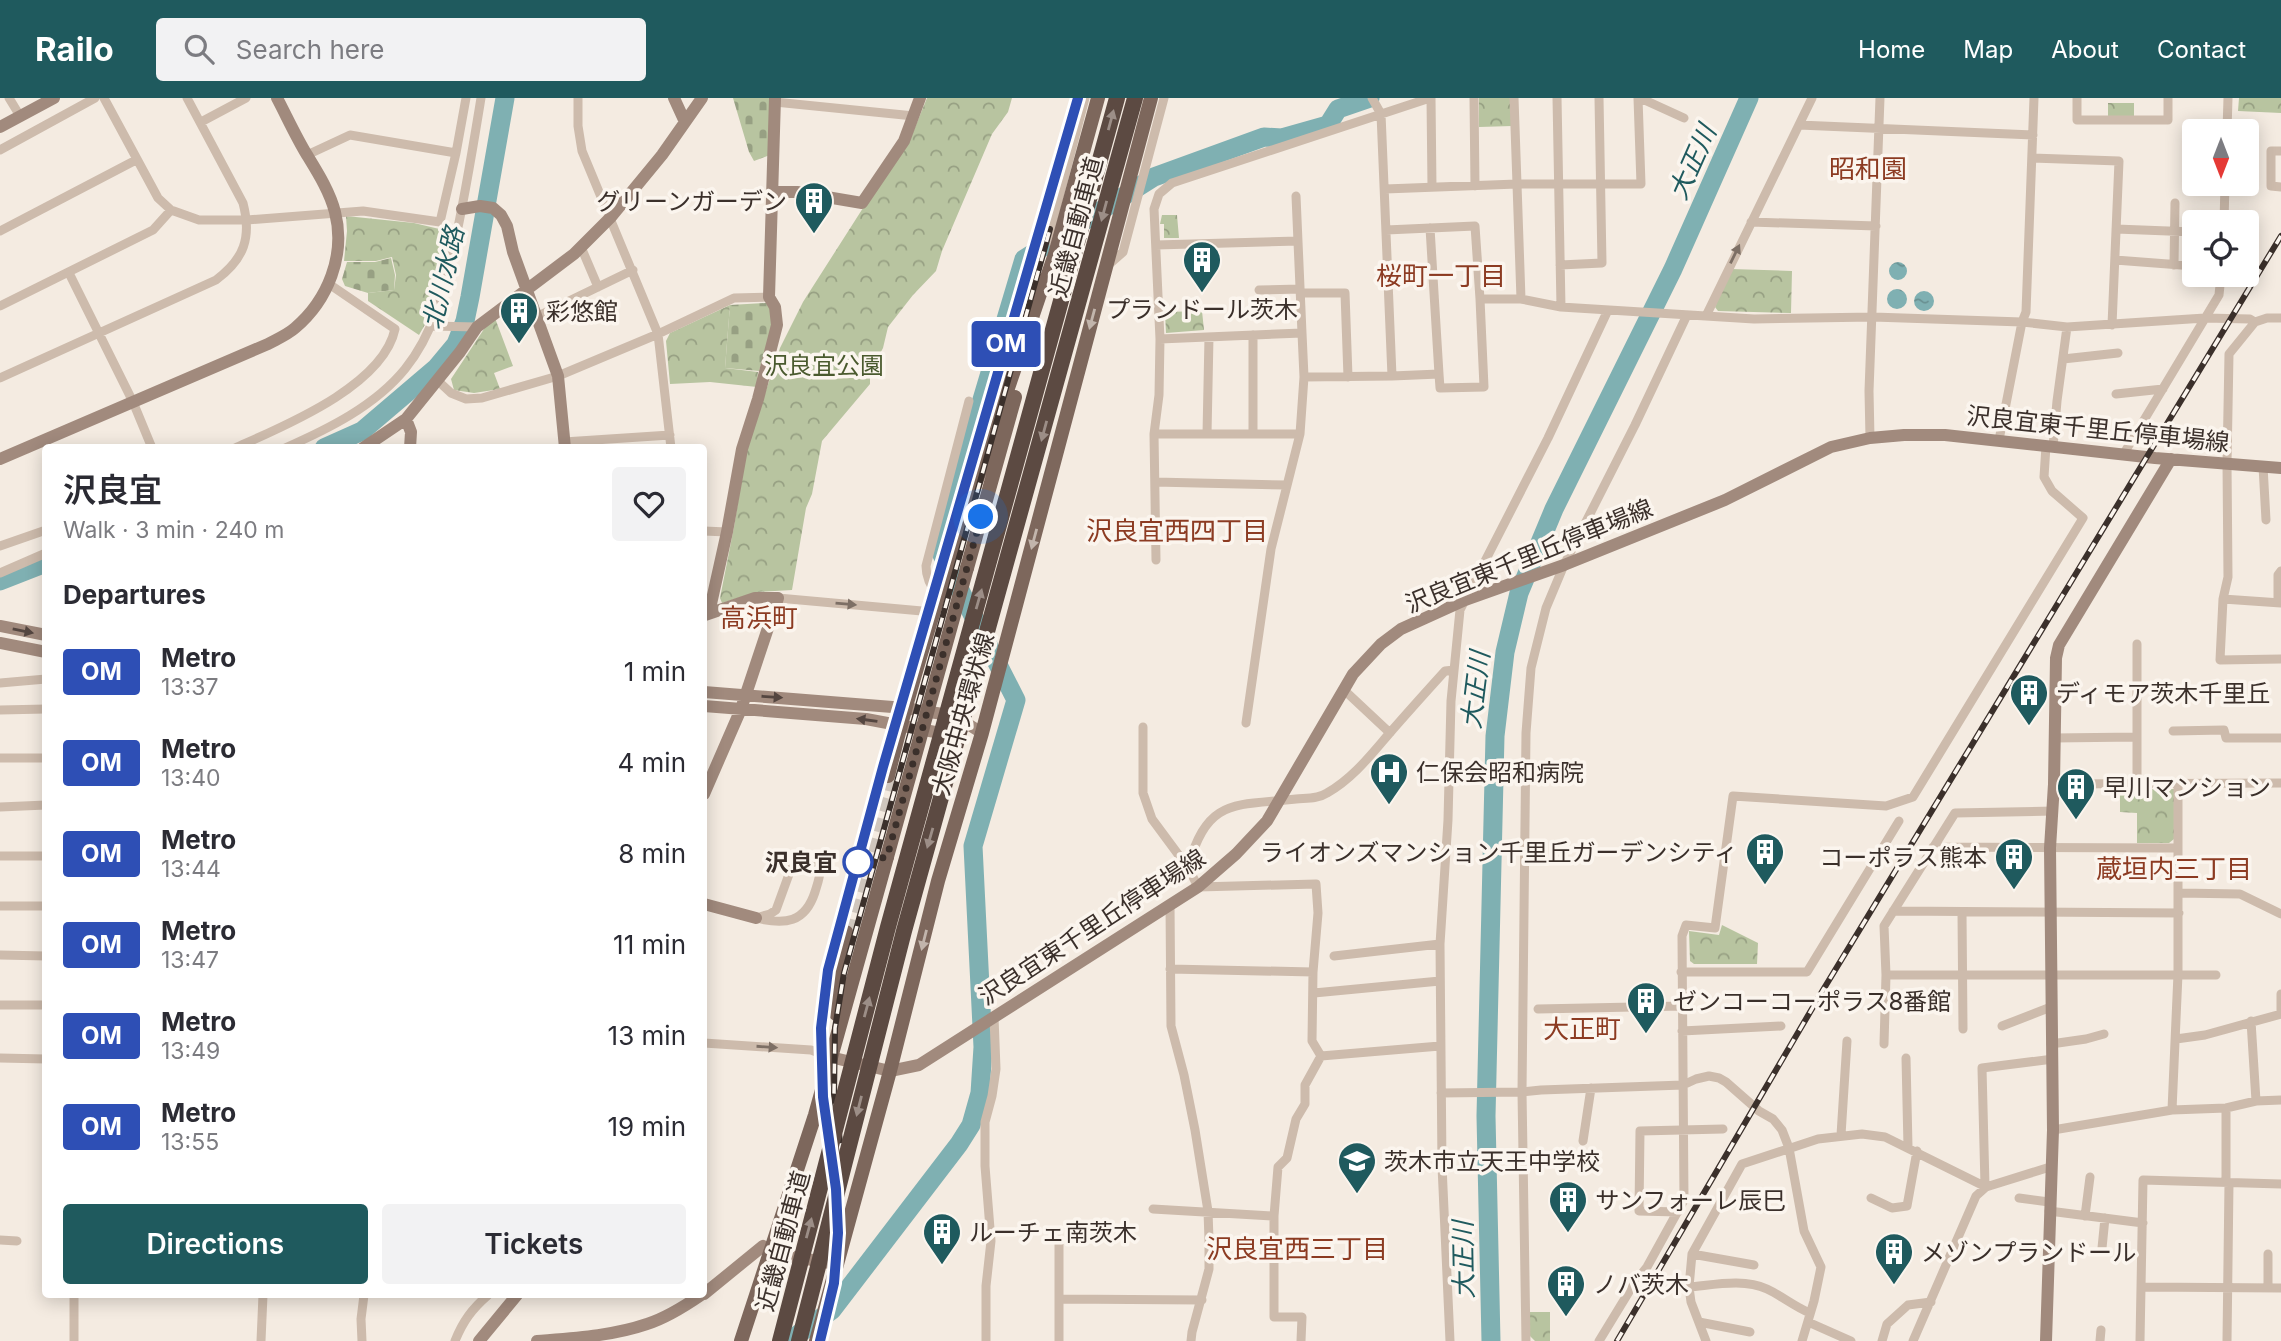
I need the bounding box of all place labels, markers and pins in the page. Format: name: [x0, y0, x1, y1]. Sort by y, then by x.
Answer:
building icon: グリーンガーデン: [793, 180, 835, 235]
place label: グリーンガーデン: [596, 187, 787, 216]
building icon: プランドール茨木: [1181, 239, 1223, 294]
building icon: 彩悠館: [498, 290, 540, 345]
place label: プランドール茨木: [1106, 295, 1298, 324]
place label: 彩悠館: [546, 297, 618, 326]
building icon: ディモア茨木千里丘: [2008, 672, 2050, 727]
place label: ディモア茨木千里丘: [2056, 679, 2270, 708]
hospital icon: 仁保会昭和病院: [1368, 751, 1410, 806]
place label: 仁保会昭和病院: [1416, 758, 1584, 787]
building icon: 早川マンション: [2055, 766, 2097, 821]
place label: 早川マンション: [2103, 773, 2271, 802]
building icon: ライオンズマンション千里丘ガーデンシティ: [1744, 831, 1786, 886]
building icon: コーポラス熊本: [1993, 836, 2035, 891]
place label: ライオンズマンション千里丘ガーデンシティ: [1260, 838, 1738, 867]
place label: コーポラス熊本: [1819, 843, 1987, 872]
marker: 沢良宜: [843, 847, 873, 877]
place label: 沢良宜: [765, 848, 837, 877]
building icon: ゼンコーコーポラス8番館: [1625, 980, 1667, 1035]
place label: ゼンコーコーポラス8番館: [1673, 987, 1951, 1016]
school or university icon: 茨木市立天王中学校: [1336, 1140, 1378, 1195]
place label: 茨木市立天王中学校: [1384, 1147, 1600, 1176]
building icon: サンフォーレ辰巳: [1547, 1179, 1589, 1234]
place label: サンフォーレ辰巳: [1595, 1186, 1786, 1215]
building icon: ルーチェ南茨木: [921, 1211, 963, 1266]
place label: ルーチェ南茨木: [969, 1218, 1137, 1247]
building icon: メゾンプランドール: [1873, 1231, 1915, 1286]
place label: メゾンプランドール: [1921, 1238, 2136, 1267]
building icon: ノバ茨木: [1545, 1263, 1587, 1318]
place label: ノバ茨木: [1593, 1270, 1689, 1299]

